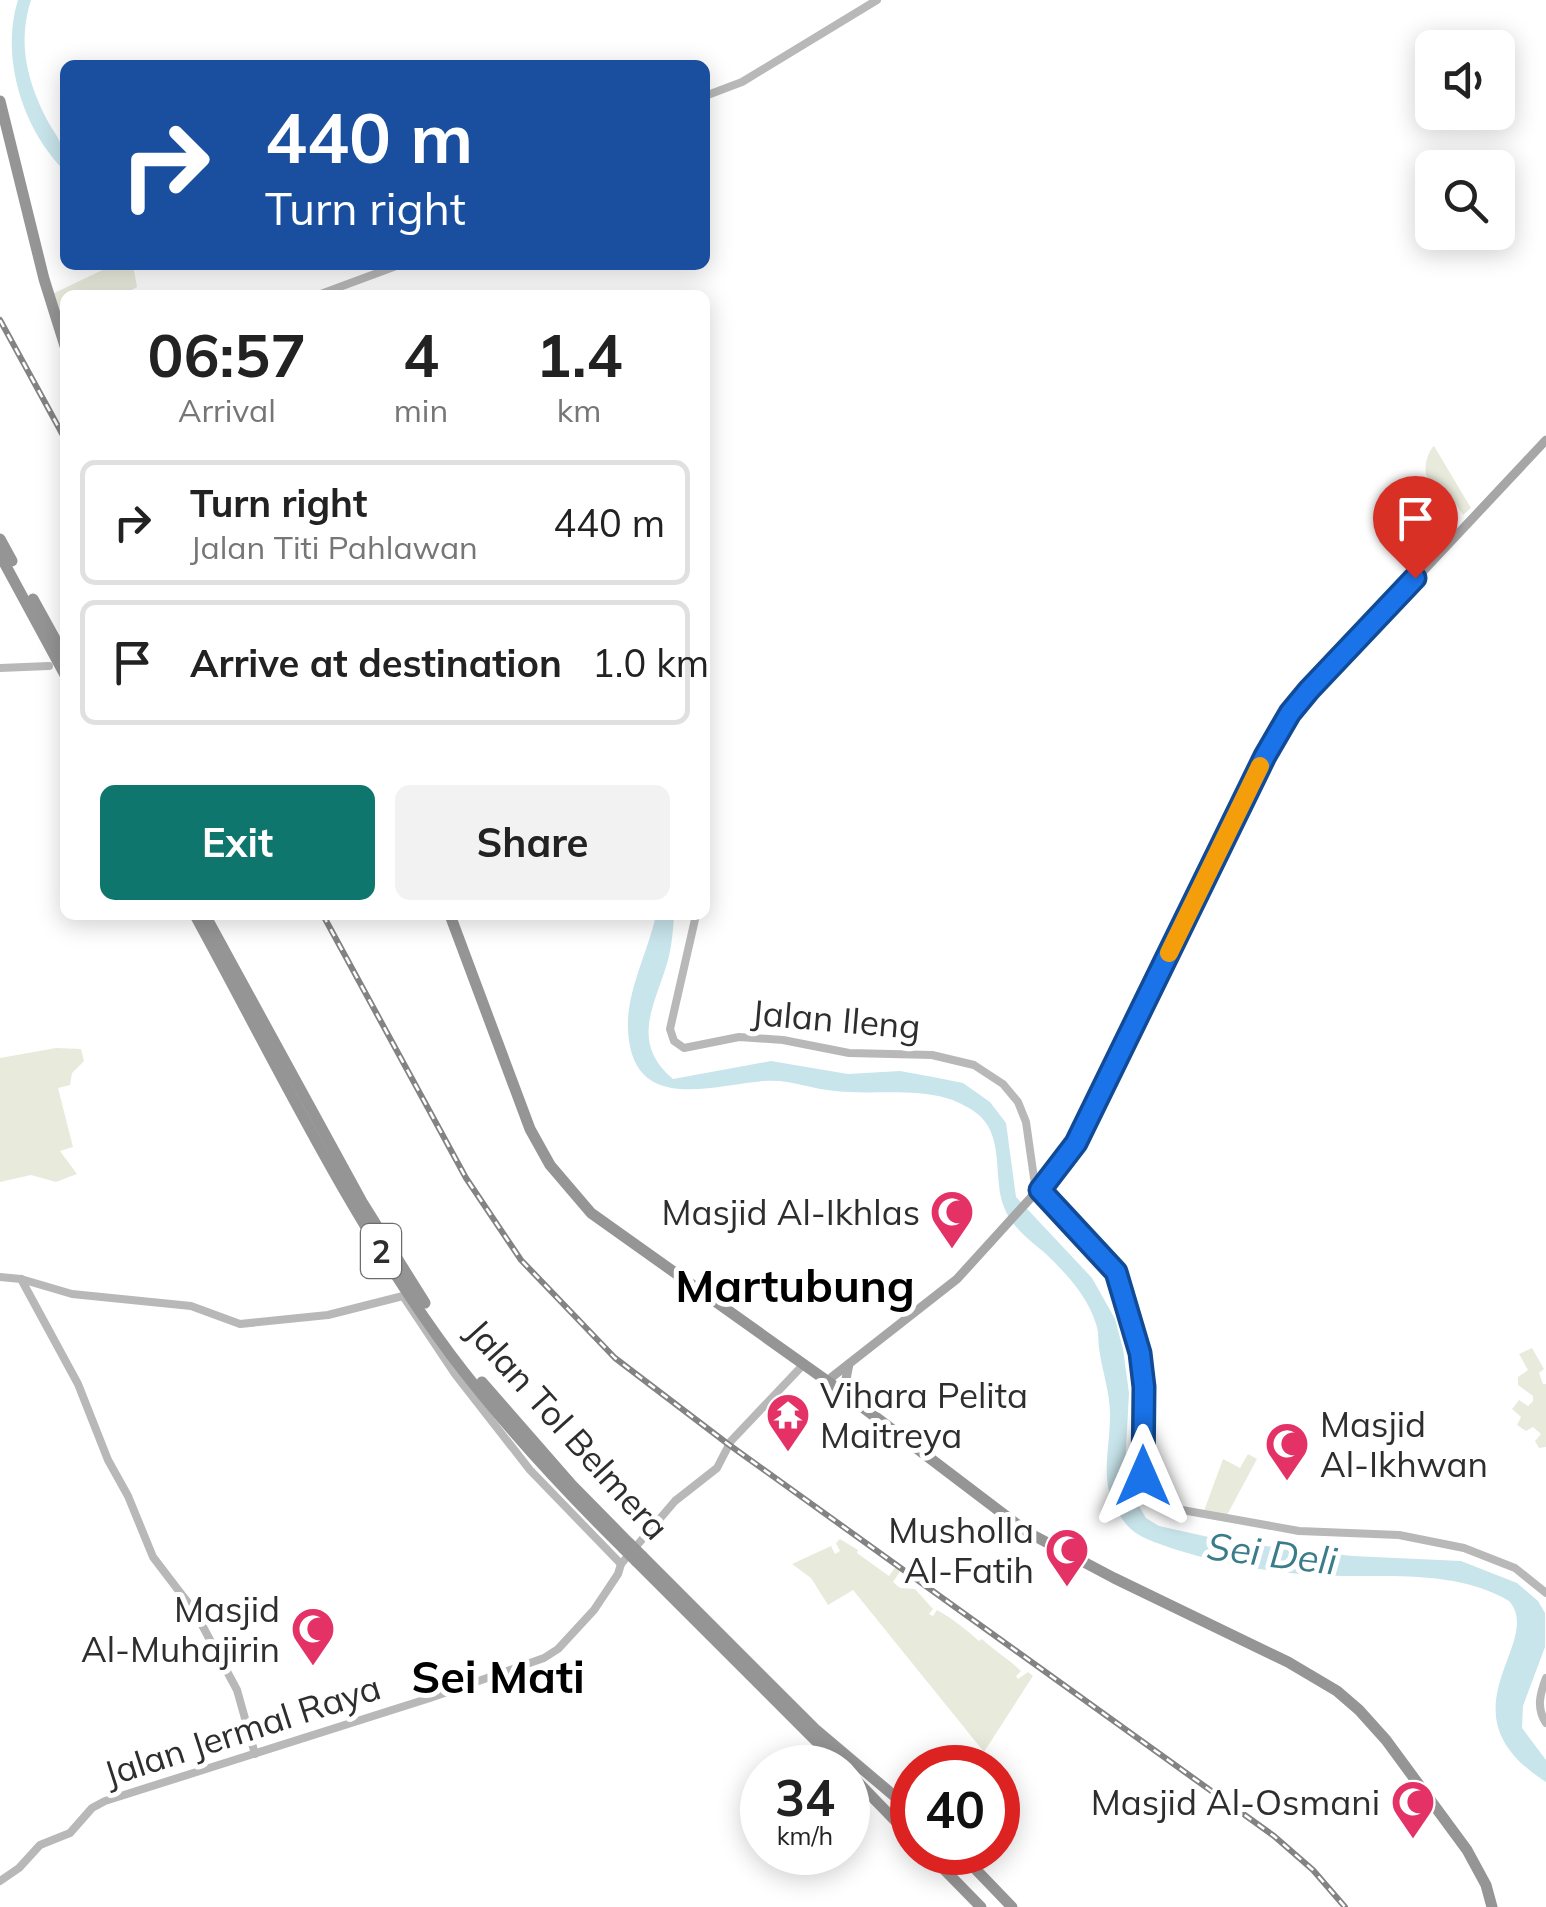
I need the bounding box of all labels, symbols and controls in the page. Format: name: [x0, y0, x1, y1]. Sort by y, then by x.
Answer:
map controls: [1415, 30, 1515, 250]
button: sound: [1415, 30, 1515, 130]
text: 440 m: [265, 93, 473, 181]
icon: right: [100, 100, 230, 230]
button: search: [1415, 150, 1515, 250]
text: Turn right: [265, 180, 466, 236]
text: 06:57: [147, 317, 306, 392]
text: 4: [403, 317, 439, 392]
text: 1.4: [536, 317, 623, 392]
text: Arrival: [178, 390, 276, 430]
text: min: [394, 390, 448, 430]
text: km: [557, 390, 601, 430]
pin: [1373, 476, 1458, 579]
text: Turn right: [190, 479, 367, 527]
icon: arrive: [1388, 491, 1443, 546]
icon: right: [105, 495, 160, 550]
text: 440 m: [553, 499, 665, 547]
text: Jalan Titi Pahlawan: [190, 527, 478, 567]
icon: arrive: [105, 635, 160, 690]
text: Arrive at destination: [190, 639, 562, 687]
text: 1.0 km: [592, 639, 709, 687]
button: Exit: [100, 785, 375, 900]
button: Share: [395, 785, 670, 900]
street label: Jalan Ileng: [750, 990, 922, 1048]
mosque icon: Masjid Al-Ikhlas: [929, 1189, 975, 1250]
place label: Masjid Al-Ikhlas: [661, 1190, 920, 1234]
road number: 2: [361, 1224, 401, 1278]
district label: Martubung: [675, 1257, 915, 1313]
street label: Jalan Tol Belmera: [457, 1310, 679, 1548]
place label: Vihara Pelita Maitreya: [820, 1373, 1028, 1457]
temple icon: Vihara Pelita Maitreya: [765, 1392, 811, 1453]
place label: Masjid Al-Ikhwan: [1320, 1402, 1488, 1486]
mosque icon: Masjid Al-Ikhwan: [1264, 1421, 1310, 1482]
position arrow: [1091, 1424, 1195, 1528]
place label: Musholla Al-Fatih: [888, 1508, 1034, 1592]
water label: Sei Deli: [1204, 1521, 1341, 1585]
mosque icon: Musholla Al-Fatih: [1044, 1527, 1090, 1588]
place label: Masjid Al-Muhajirin: [81, 1587, 280, 1671]
mosque icon: Masjid Al-Muhajirin: [290, 1606, 336, 1667]
district label: Sei Mati: [411, 1648, 585, 1704]
street label: Jalan Jermal Raya: [98, 1665, 386, 1795]
speed limit sign: 40: [890, 1745, 1020, 1875]
text: 34: [775, 1766, 835, 1829]
mosque icon: Masjid Al-Osmani: [1390, 1779, 1436, 1840]
place label: Masjid Al-Osmani: [1091, 1780, 1380, 1824]
text: km/h: [777, 1820, 833, 1851]

